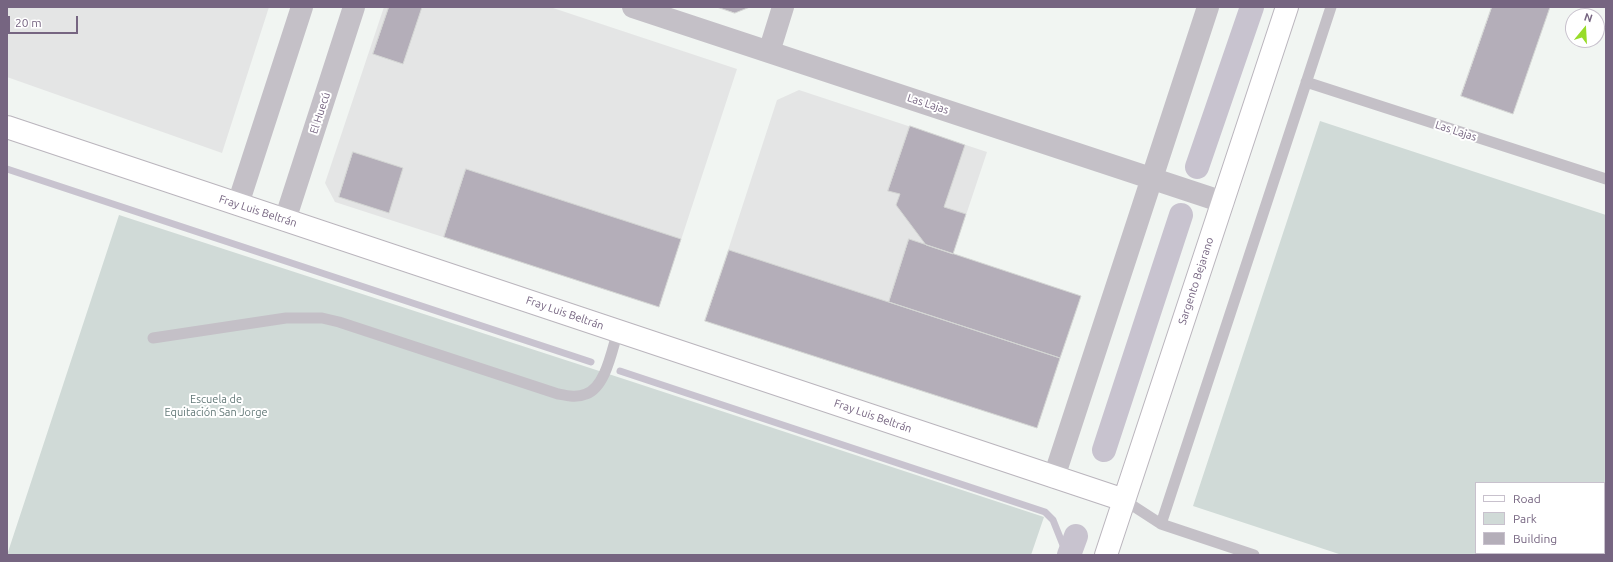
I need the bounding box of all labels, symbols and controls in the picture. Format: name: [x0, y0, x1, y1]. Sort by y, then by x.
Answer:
scale bar: [10, 8, 80, 34]
north arrow: [1565, 8, 1605, 48]
text: N: [1583, 11, 1594, 25]
text: 20 m: [15, 16, 42, 29]
street label: El Huecú: [307, 91, 333, 135]
street label: Las Lajas: [906, 91, 950, 117]
street label: Las Lajas: [1434, 118, 1478, 144]
street label: Fray Luis Beltrán: [217, 192, 299, 230]
street label: Sargento Bejarano: [1176, 235, 1216, 327]
street label: Fray Luis Beltrán: [524, 294, 606, 332]
park label: Escuela de Equitación San Jorge: [164, 392, 268, 418]
street label: Fray Luis Beltrán: [832, 397, 914, 435]
legend: [1475, 482, 1605, 554]
text: Road: [1513, 492, 1541, 505]
text: Park: [1513, 512, 1537, 525]
text: Building: [1513, 532, 1557, 545]

